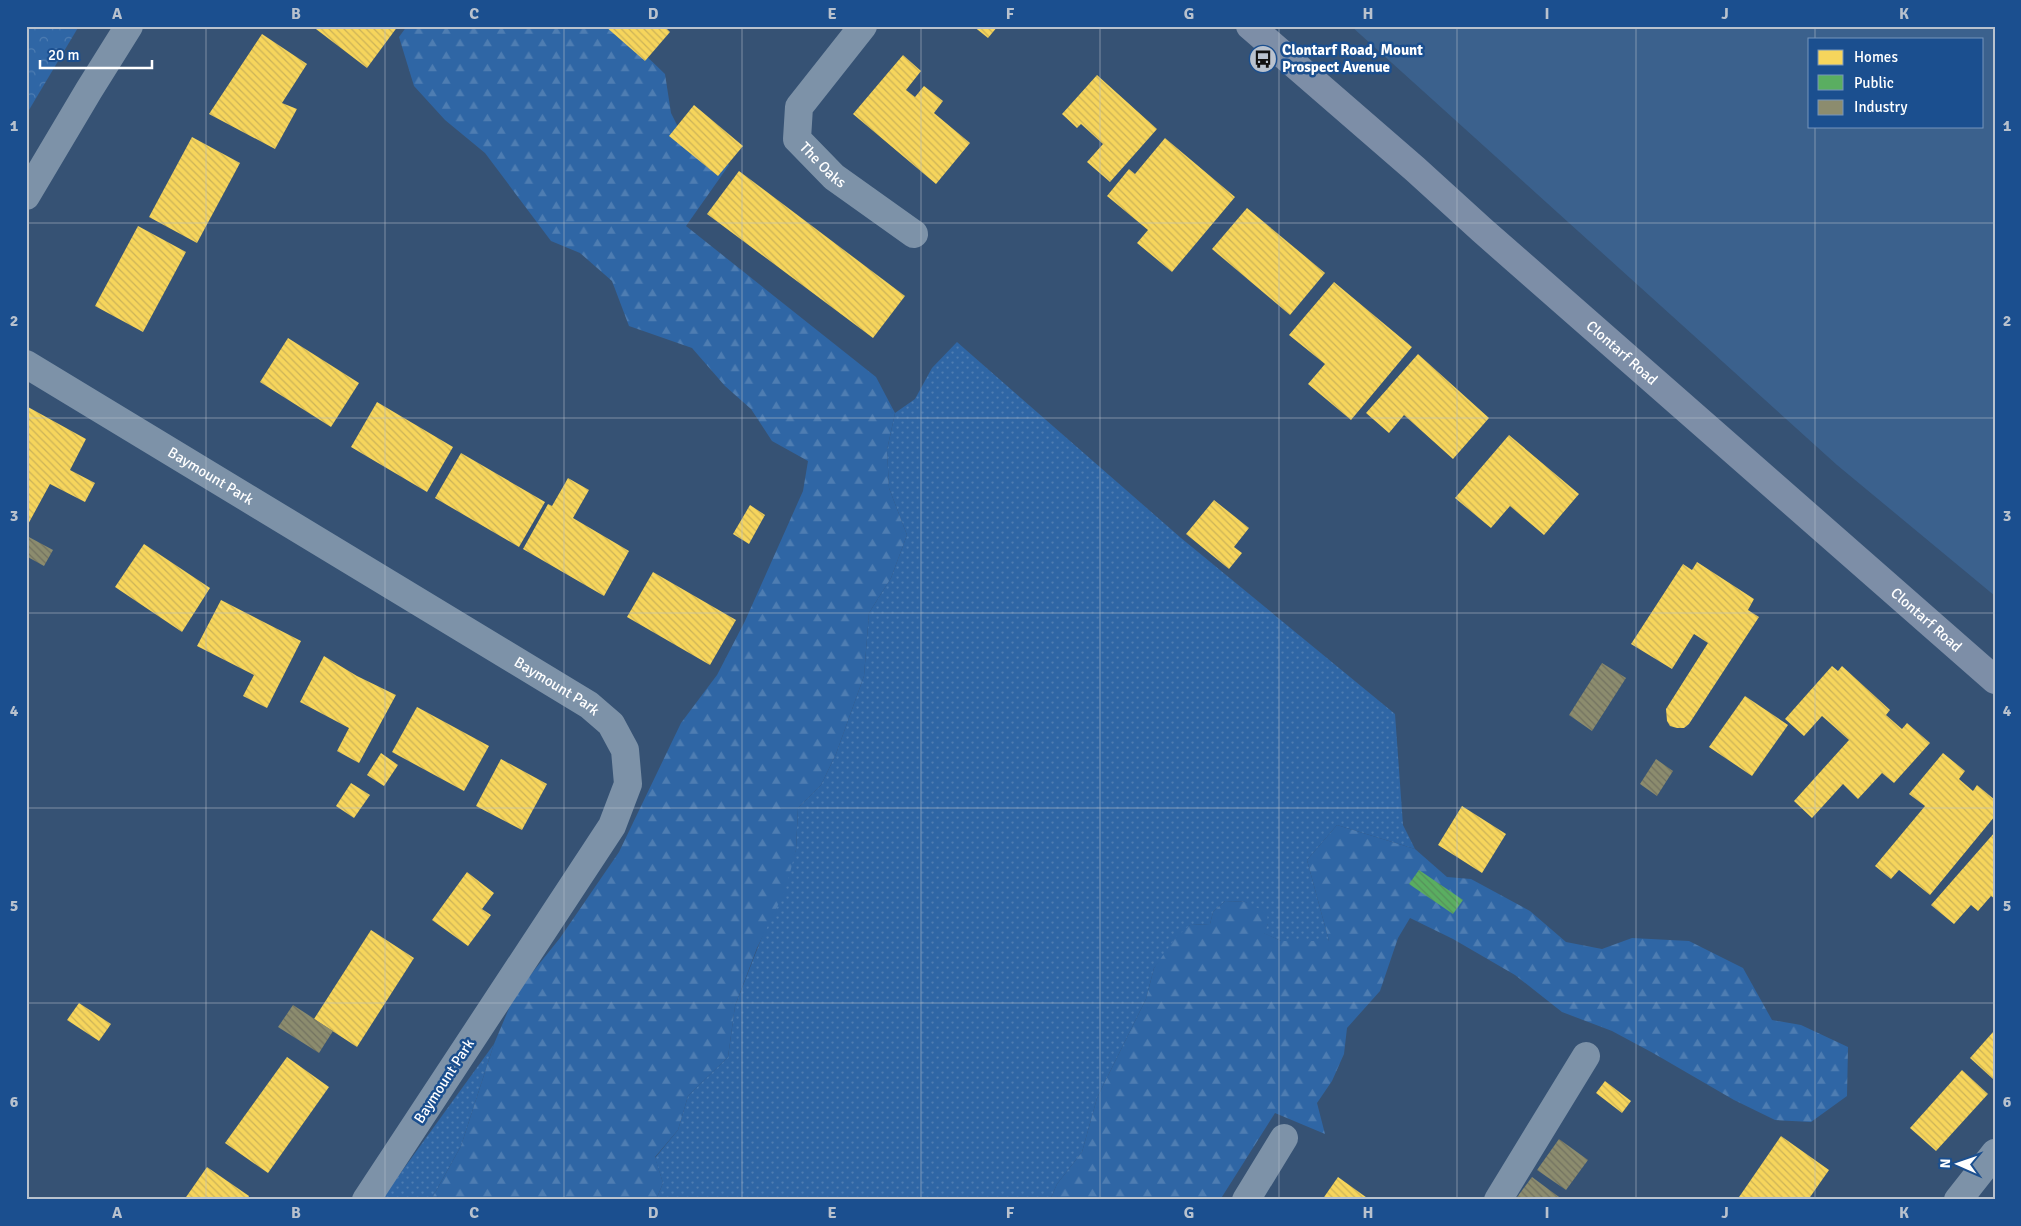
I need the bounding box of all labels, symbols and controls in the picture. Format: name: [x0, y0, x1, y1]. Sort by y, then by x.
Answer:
text: A: [112, 4, 123, 24]
text: B: [291, 4, 301, 24]
text: C: [469, 4, 479, 24]
text: D: [648, 4, 659, 24]
text: E: [827, 4, 837, 24]
text: F: [1006, 4, 1015, 24]
text: G: [1184, 4, 1194, 24]
text: H: [1363, 4, 1373, 24]
text: I: [1544, 4, 1550, 24]
text: J: [1721, 4, 1729, 24]
text: K: [1899, 4, 1909, 24]
scale bar: [40, 38, 152, 70]
legend: [1808, 38, 1984, 128]
place label: Clontarf Road, Mount Prospect Avenue: [1282, 41, 1423, 76]
bus stop icon: Clontarf Road, Mount Prospect Avenue: [1248, 44, 1278, 74]
text: 20 m: [48, 46, 79, 64]
text: Homes: [1854, 48, 1898, 66]
text: Public: [1854, 74, 1894, 92]
text: Industry: [1854, 98, 1907, 116]
text: 1: [10, 116, 19, 136]
text: 1: [2003, 116, 2012, 136]
street label: The Oaks: [796, 138, 850, 192]
text: 2: [10, 311, 18, 331]
text: 2: [2003, 311, 2011, 331]
street label: Clontarf Road: [1583, 317, 1661, 389]
street label: Baymount Park: [165, 443, 257, 509]
text: 3: [10, 506, 18, 526]
text: 3: [2003, 506, 2011, 526]
street label: Clontarf Road: [1887, 584, 1966, 656]
street label: Baymount Park: [511, 653, 604, 720]
text: 4: [10, 701, 19, 721]
text: 4: [2003, 701, 2012, 721]
text: 5: [10, 896, 18, 916]
text: 5: [2003, 896, 2011, 916]
street label: Baymount Park: [410, 1035, 478, 1127]
text: 6: [10, 1092, 19, 1112]
text: 6: [2003, 1092, 2012, 1112]
north arrow: [1934, 1138, 1984, 1188]
text: N: [1937, 1158, 1954, 1169]
text: A: [112, 1203, 123, 1223]
text: B: [291, 1203, 301, 1223]
text: C: [469, 1203, 479, 1223]
text: D: [648, 1203, 659, 1223]
text: E: [827, 1203, 837, 1223]
text: F: [1006, 1203, 1015, 1223]
text: G: [1184, 1203, 1194, 1223]
text: H: [1363, 1203, 1373, 1223]
text: I: [1544, 1203, 1550, 1223]
text: J: [1721, 1203, 1729, 1223]
text: K: [1899, 1203, 1909, 1223]

